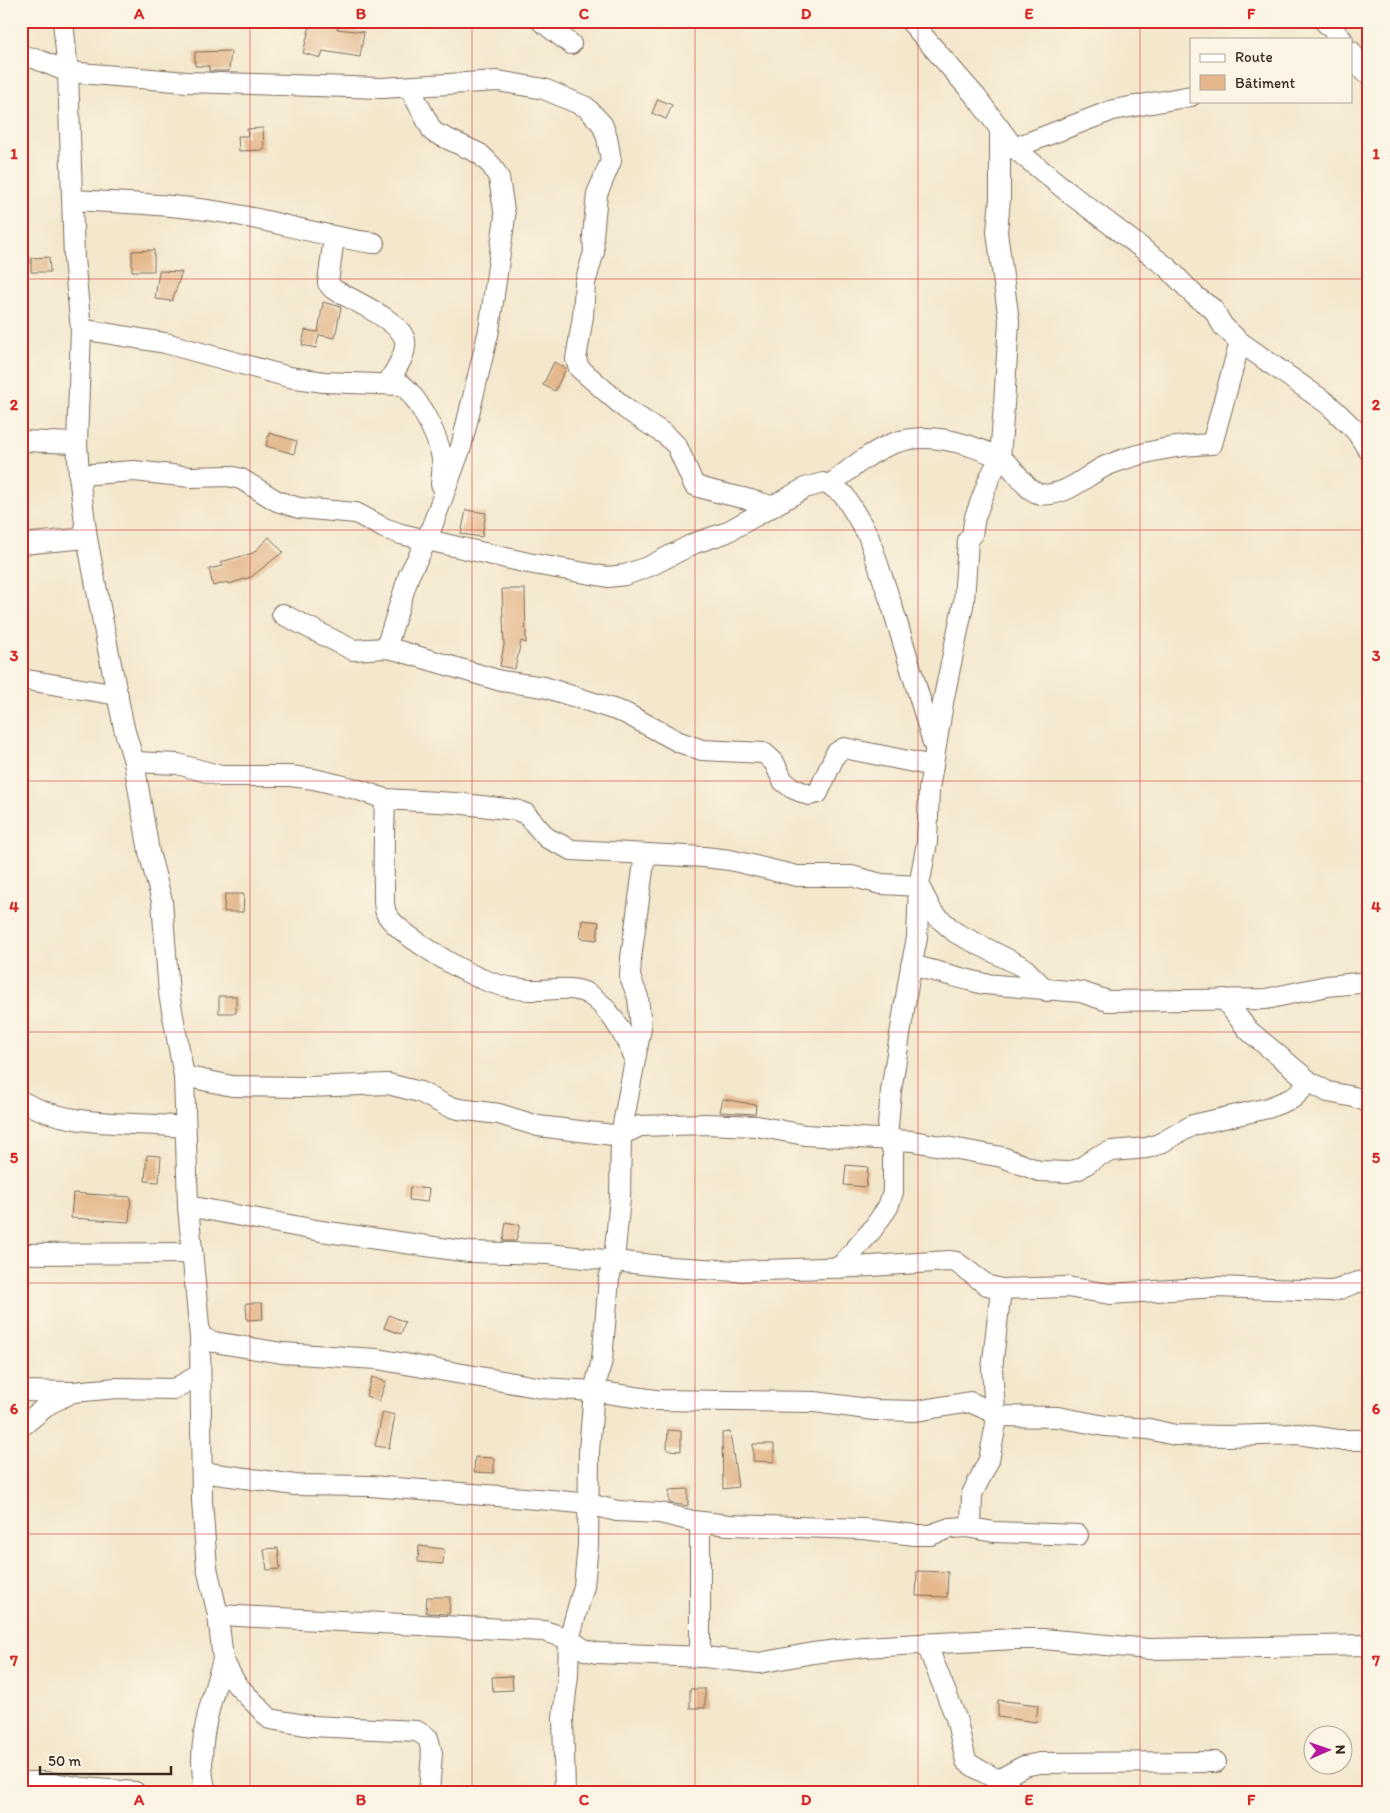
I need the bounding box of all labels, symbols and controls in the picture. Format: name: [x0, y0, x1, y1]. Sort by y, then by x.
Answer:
text: A: [133, 4, 145, 23]
text: B: [356, 4, 367, 23]
text: C: [579, 4, 590, 23]
text: D: [801, 4, 812, 23]
text: E: [1025, 4, 1034, 23]
text: F: [1247, 4, 1256, 23]
legend: [1190, 38, 1352, 102]
text: Route: [1235, 48, 1273, 66]
text: Bâtiment: [1235, 74, 1296, 92]
text: 1: [10, 144, 18, 163]
text: 1: [1372, 144, 1380, 163]
text: 2: [10, 395, 19, 414]
text: 2: [1372, 395, 1381, 414]
text: 3: [10, 646, 19, 665]
text: 3: [1372, 646, 1381, 665]
text: 4: [9, 897, 19, 916]
text: 4: [1371, 897, 1381, 916]
text: 5: [10, 1148, 19, 1167]
text: 5: [1372, 1148, 1381, 1167]
text: 6: [10, 1399, 19, 1418]
text: 6: [1372, 1399, 1381, 1418]
text: 7: [9, 1651, 18, 1670]
text: 7: [1371, 1651, 1380, 1670]
north arrow: [1302, 1726, 1352, 1776]
scale bar: [40, 1743, 171, 1775]
text: N: [1332, 1745, 1349, 1755]
text: 50 m: [48, 1752, 81, 1770]
text: A: [133, 1790, 145, 1809]
text: B: [356, 1790, 367, 1809]
text: C: [579, 1790, 590, 1809]
text: D: [801, 1790, 812, 1809]
text: E: [1025, 1790, 1034, 1809]
text: F: [1247, 1790, 1256, 1809]

